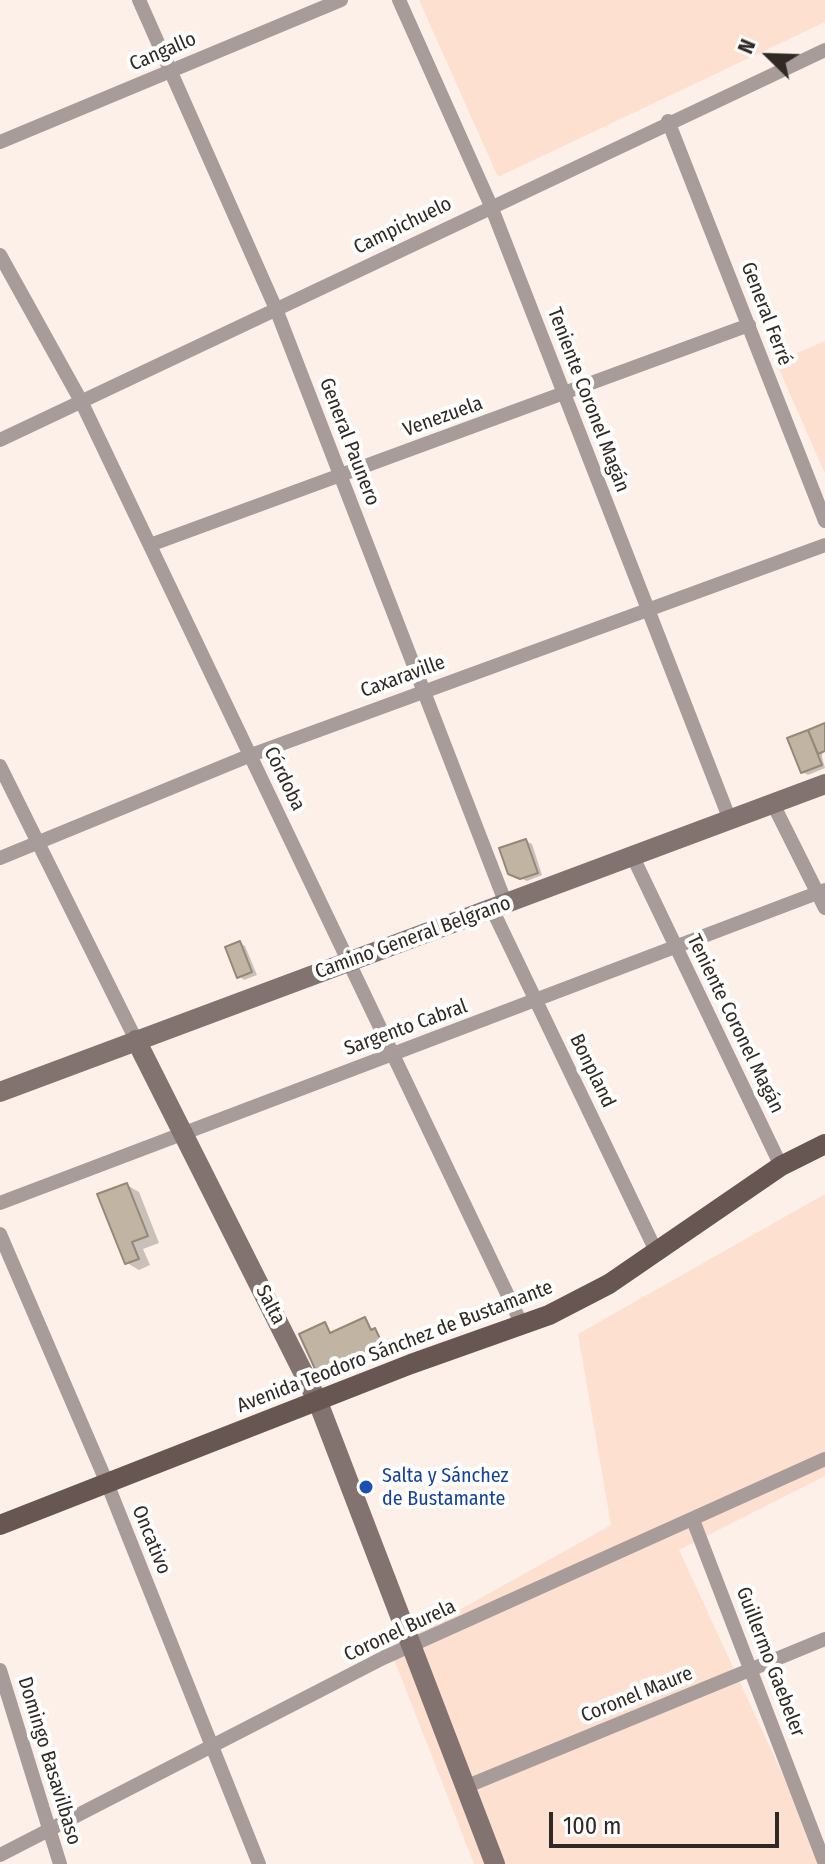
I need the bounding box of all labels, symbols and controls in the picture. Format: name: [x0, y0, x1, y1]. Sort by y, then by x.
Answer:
north arrow: [729, 16, 809, 96]
street label: Cangallo: [126, 27, 200, 77]
text: N: [731, 35, 761, 58]
street label: Campichuelo: [350, 192, 456, 260]
street label: General Ferré: [735, 259, 797, 369]
street label: Teniente Coronel Magán: [542, 304, 634, 496]
street label: General Paunero: [314, 375, 384, 509]
street label: Venezuela: [400, 392, 486, 442]
street label: Caxaraville: [357, 651, 449, 703]
street label: Córdoba: [258, 743, 310, 815]
street label: Camino General Belgrano: [312, 891, 514, 985]
street label: Teniente Coronel Magán: [681, 931, 789, 1117]
street label: Sargento Cabral: [341, 995, 471, 1061]
street label: Bonpland: [564, 1030, 620, 1112]
street label: Avenida Teodoro Sánchez de Bustamante: [234, 1276, 556, 1418]
street label: Salta: [250, 1281, 290, 1329]
place label: Salta y Sánchez de Bustamante: [382, 1464, 508, 1511]
marker: Salta y Sánchez de Bustamante: [357, 1478, 375, 1496]
street label: Oncativo: [126, 1502, 176, 1578]
street label: Guillermo Gaebeler: [730, 1584, 810, 1740]
street label: Coronel Burela: [340, 1595, 460, 1667]
street label: Coronel Maure: [578, 1662, 696, 1728]
street label: Domingo Basavilbaso: [12, 1674, 86, 1848]
scale bar: [553, 1796, 783, 1846]
text: 100 m: [563, 1812, 621, 1840]

